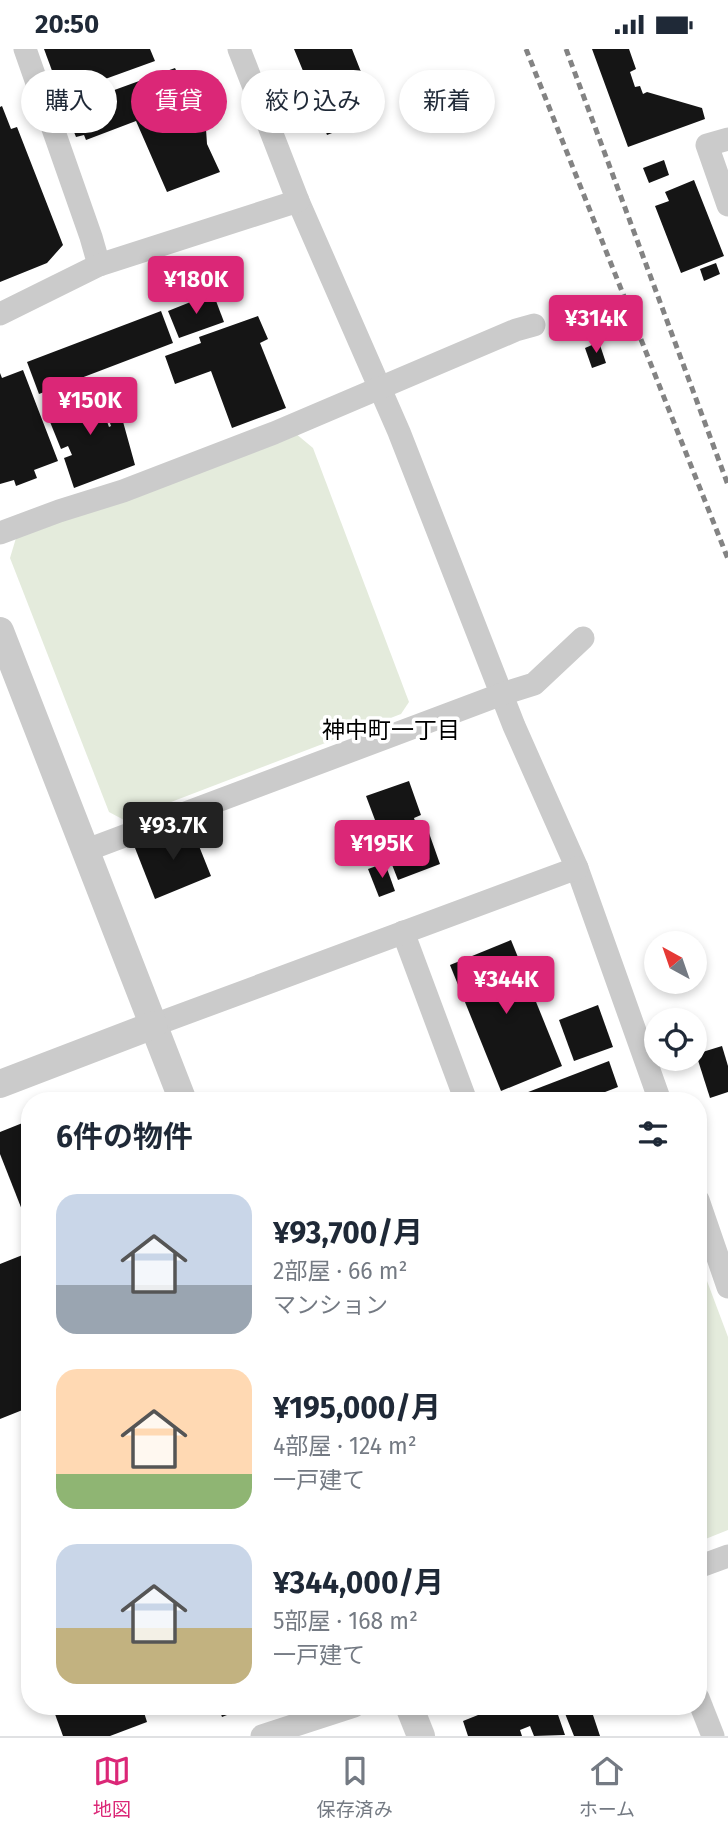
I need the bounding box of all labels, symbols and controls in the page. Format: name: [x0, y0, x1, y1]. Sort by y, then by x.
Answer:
text: 20:50: [35, 9, 99, 40]
chip: 購入: [21, 70, 117, 133]
chip: 賃貸: [131, 70, 227, 133]
chip: 絞り込み: [241, 70, 385, 133]
chip: 新着: [399, 70, 495, 133]
pin: ¥180K: [147, 257, 245, 316]
text: ¥180K: [164, 265, 228, 293]
pin: ¥314K: [547, 295, 645, 355]
text: ¥314K: [565, 304, 627, 332]
pin: ¥150K: [41, 377, 139, 437]
text: ¥150K: [58, 386, 122, 414]
district label: 神中町一丁目: [322, 716, 460, 744]
pin: ¥93.7K: [116, 803, 230, 862]
text: ¥93.7K: [139, 811, 207, 839]
pin: ¥195K: [333, 821, 431, 880]
text: ¥195K: [351, 829, 413, 857]
north arrow: [644, 931, 707, 994]
map controls: [644, 931, 707, 1071]
pin: ¥344K: [457, 957, 555, 1016]
text: ¥344K: [473, 965, 539, 993]
button: locate: [644, 1008, 707, 1071]
icon: filters: [634, 1115, 672, 1153]
text: 6件の物件: [56, 1119, 193, 1155]
text: ¥93,700/月: [273, 1215, 423, 1251]
icon: home: [112, 1222, 196, 1306]
text: 2部屋 · 66 m²: [273, 1257, 408, 1285]
text: マンション: [273, 1291, 388, 1319]
text: ¥195,000/月: [273, 1390, 441, 1426]
icon: home: [112, 1397, 196, 1481]
text: 4部屋 · 124 m²: [273, 1432, 417, 1460]
text: 一戸建て: [273, 1466, 365, 1494]
text: ¥344,000/月: [273, 1565, 444, 1601]
icon: home: [112, 1572, 196, 1656]
text: 5部屋 · 168 m²: [273, 1607, 418, 1635]
text: 一戸建て: [273, 1641, 365, 1669]
tab: 地図: [93, 1752, 131, 1821]
tab: 保存済み: [317, 1752, 393, 1821]
tab: ホーム: [579, 1752, 635, 1821]

